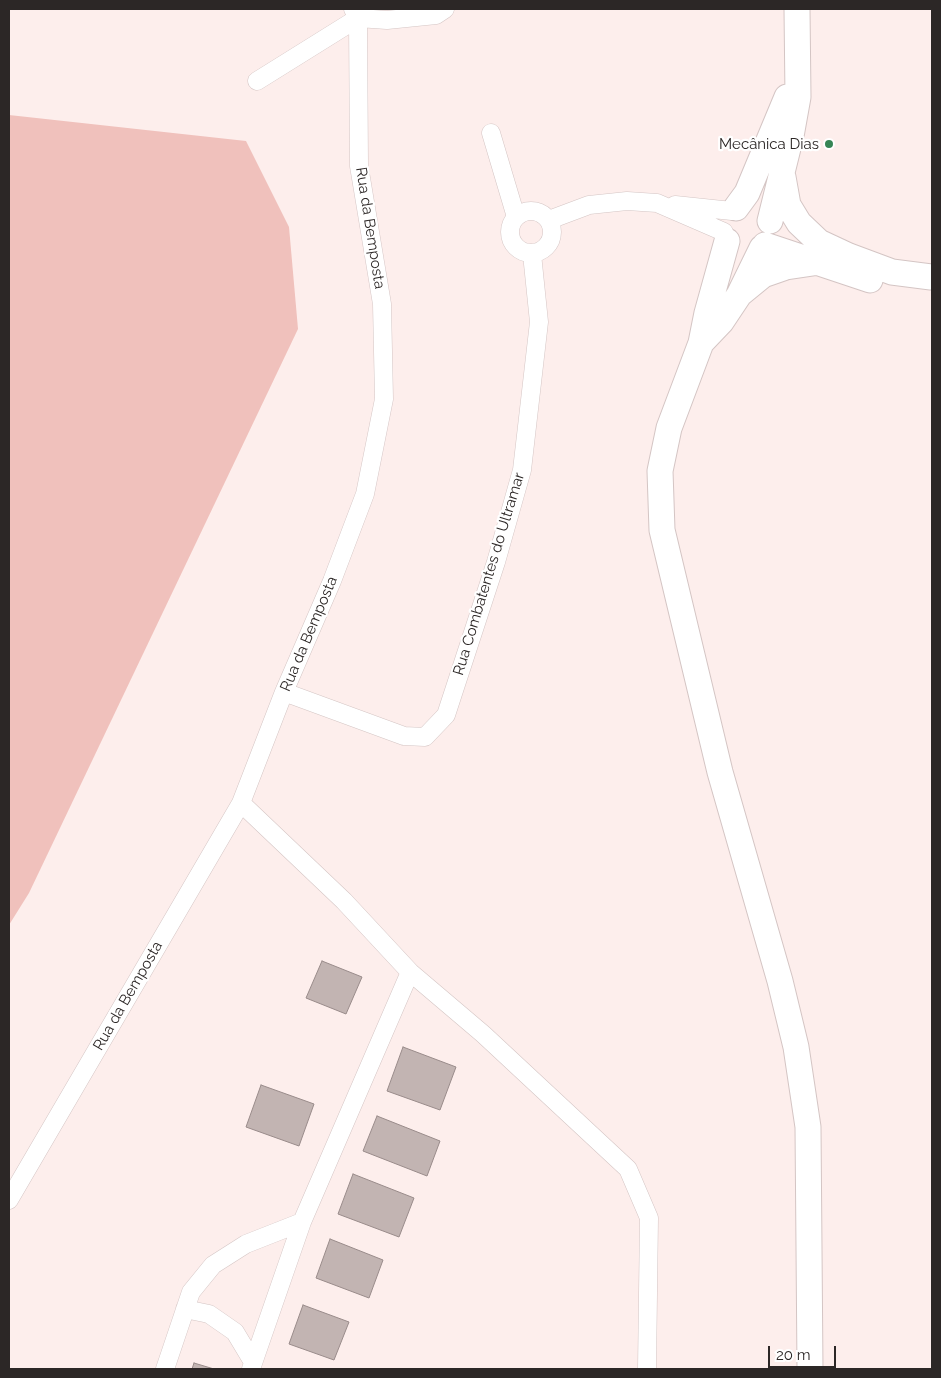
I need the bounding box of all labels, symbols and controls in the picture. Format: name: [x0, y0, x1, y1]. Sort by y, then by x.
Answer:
place label: Mecânica Dias: [719, 135, 819, 153]
marker: Mecânica Dias: [823, 138, 835, 150]
street label: Rua da Bemposta: [351, 166, 389, 290]
street label: Rua Combatentes do Ultramar: [450, 470, 528, 678]
street label: Rua da Bemposta: [277, 574, 341, 694]
street label: Rua da Bemposta: [89, 938, 167, 1054]
scale bar: [771, 1336, 838, 1368]
text: 20 m: [776, 1346, 811, 1364]

